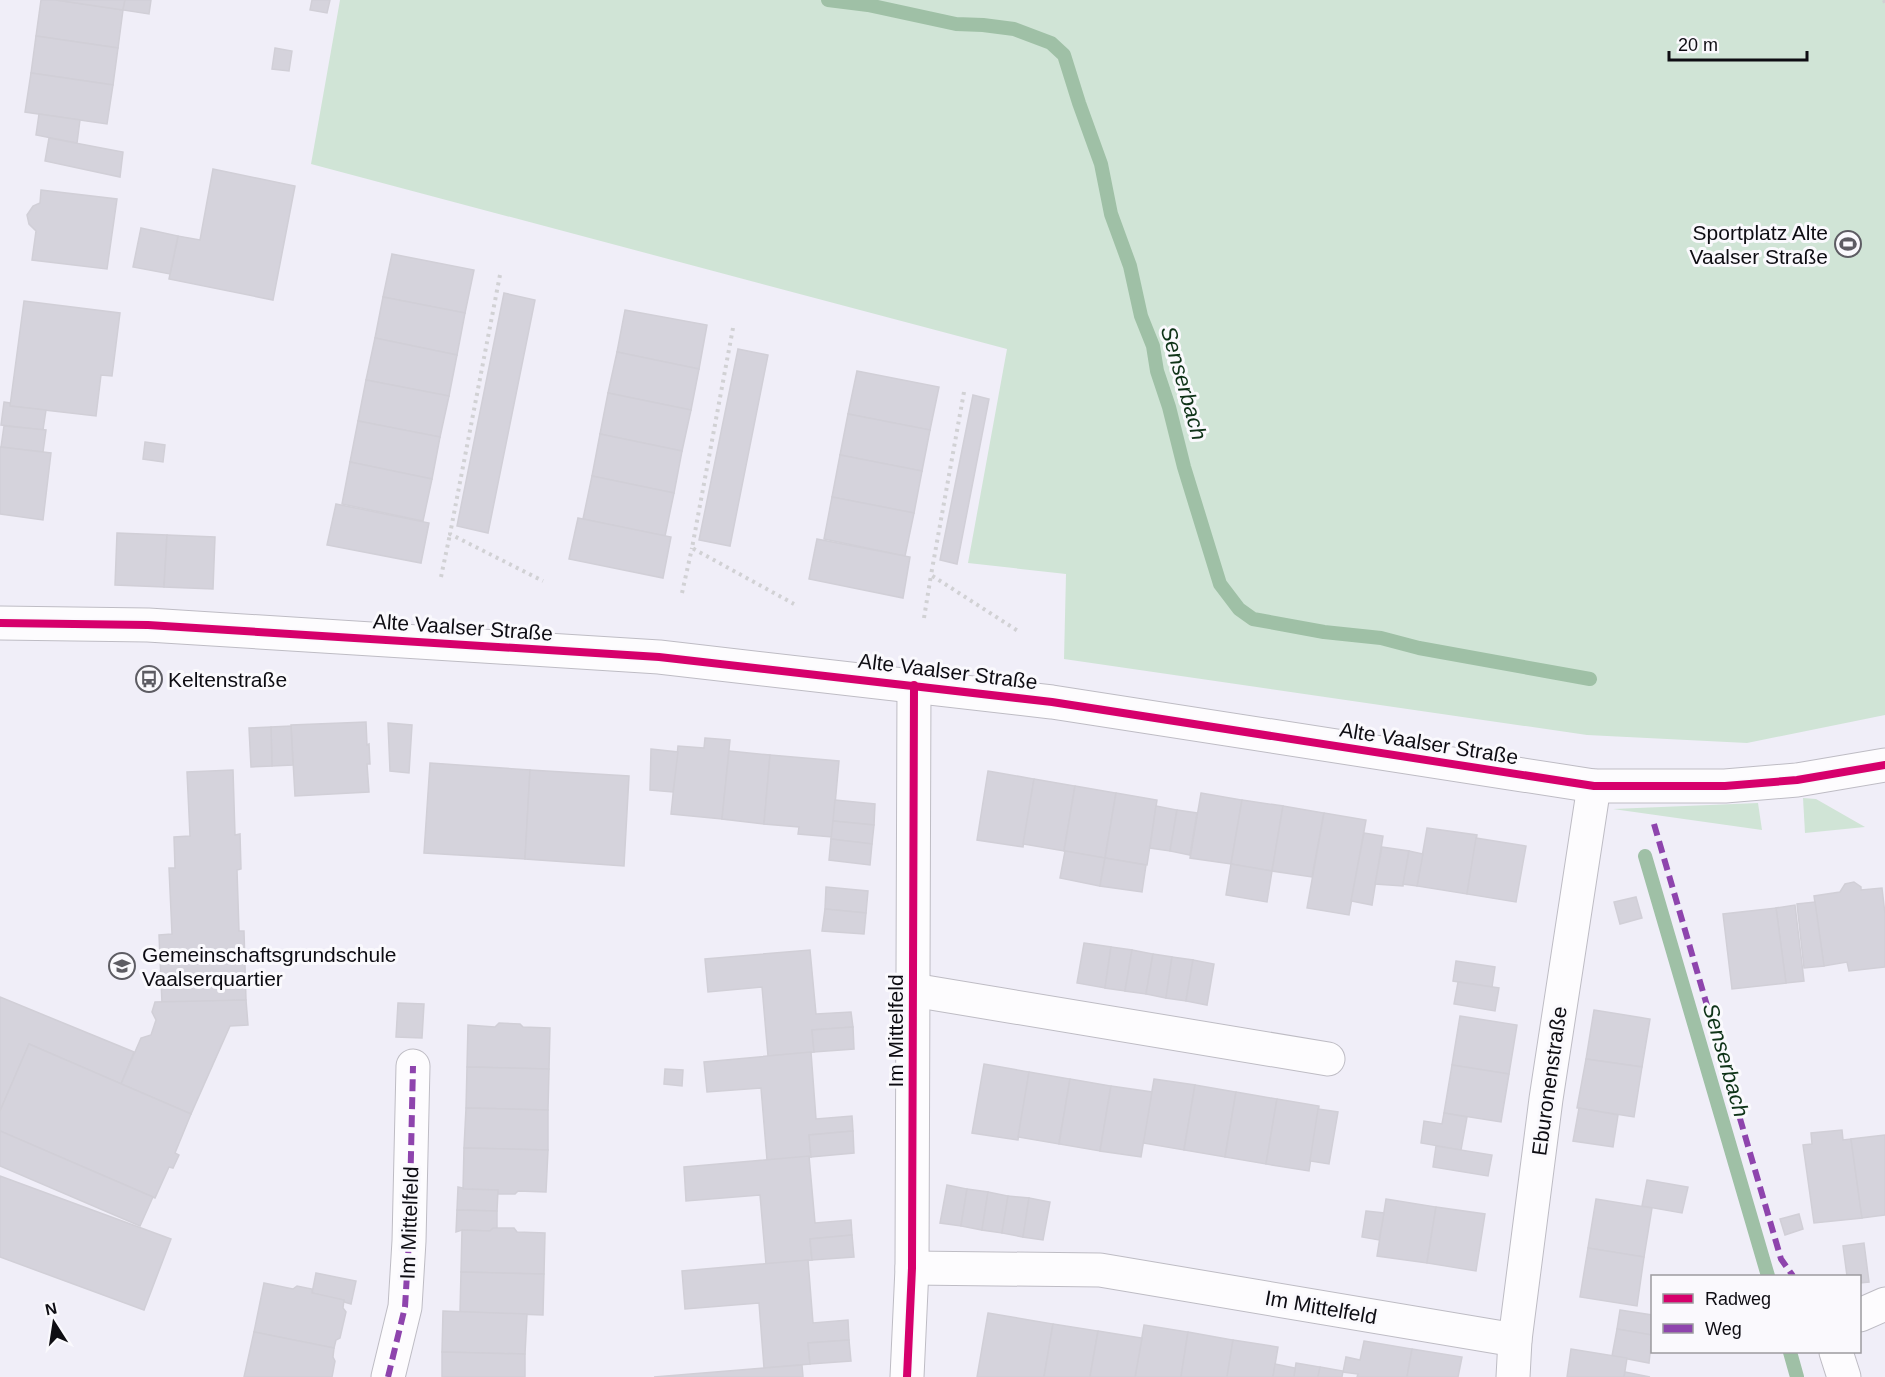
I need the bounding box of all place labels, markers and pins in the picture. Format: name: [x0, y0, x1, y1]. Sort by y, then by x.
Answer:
place label: Sportplatz Alte Vaalser Straße: [1690, 221, 1828, 268]
sports icon: Sportplatz Alte Vaalser Straße: [1833, 229, 1863, 259]
bus stop icon: Keltenstraße: [134, 664, 164, 694]
place label: Keltenstraße: [168, 668, 287, 691]
place label: Gemeinschaftsgrundschule Vaalserquartier: [142, 943, 396, 990]
school or university icon: Gemeinschaftsgrundschule Vaalserquartier: [107, 951, 137, 981]

